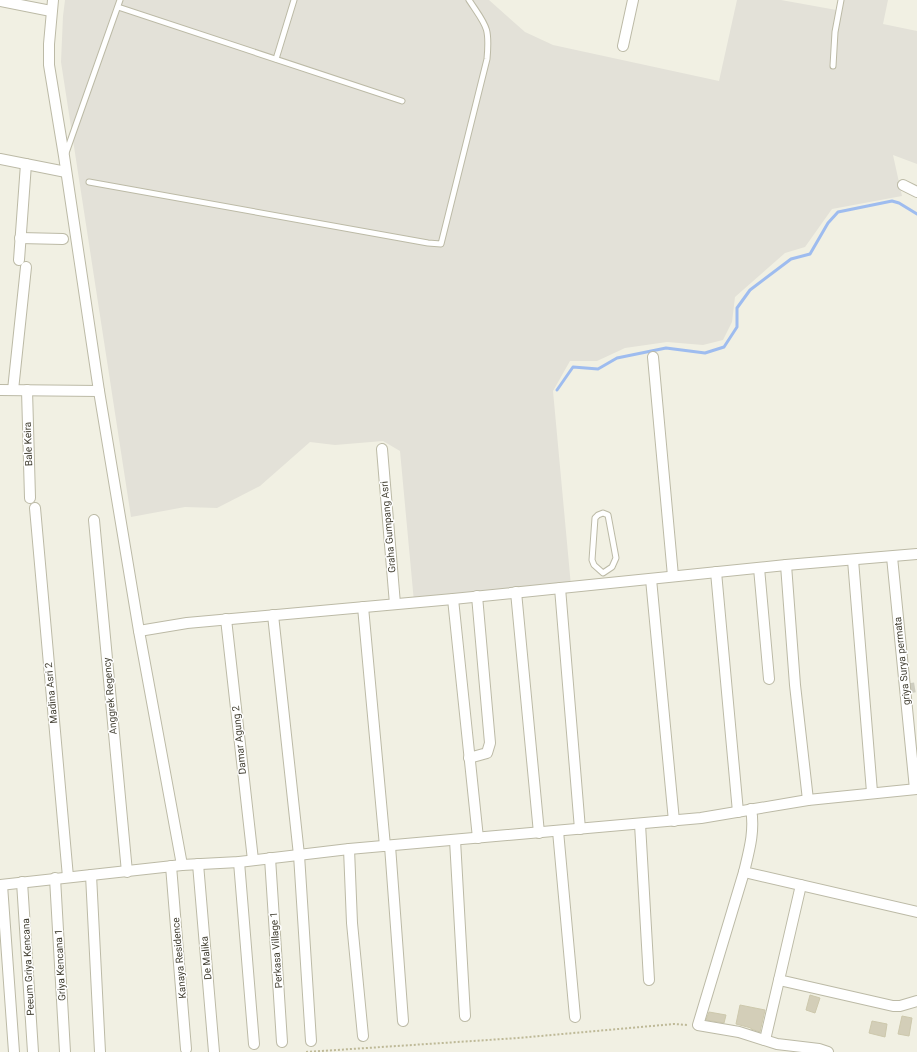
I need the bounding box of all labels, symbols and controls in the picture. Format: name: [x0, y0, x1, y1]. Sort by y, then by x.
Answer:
street label: Bale Keira: [22, 422, 34, 466]
street label: Graha Gumpang Asri: [379, 481, 397, 573]
street label: griya Surya permata: [892, 616, 912, 706]
street label: Anggrek Regency: [101, 657, 119, 735]
street label: Madina Asri 2: [43, 662, 59, 724]
street label: Damar Agung 2: [230, 705, 248, 775]
street label: Perkasa Village 1: [268, 911, 284, 989]
street label: Kanaya Residence: [170, 917, 188, 999]
street label: Peeum Griya Kencana: [20, 918, 36, 1016]
street label: Griya Kencana 1: [53, 929, 67, 1001]
street label: De Malika: [199, 936, 213, 980]

